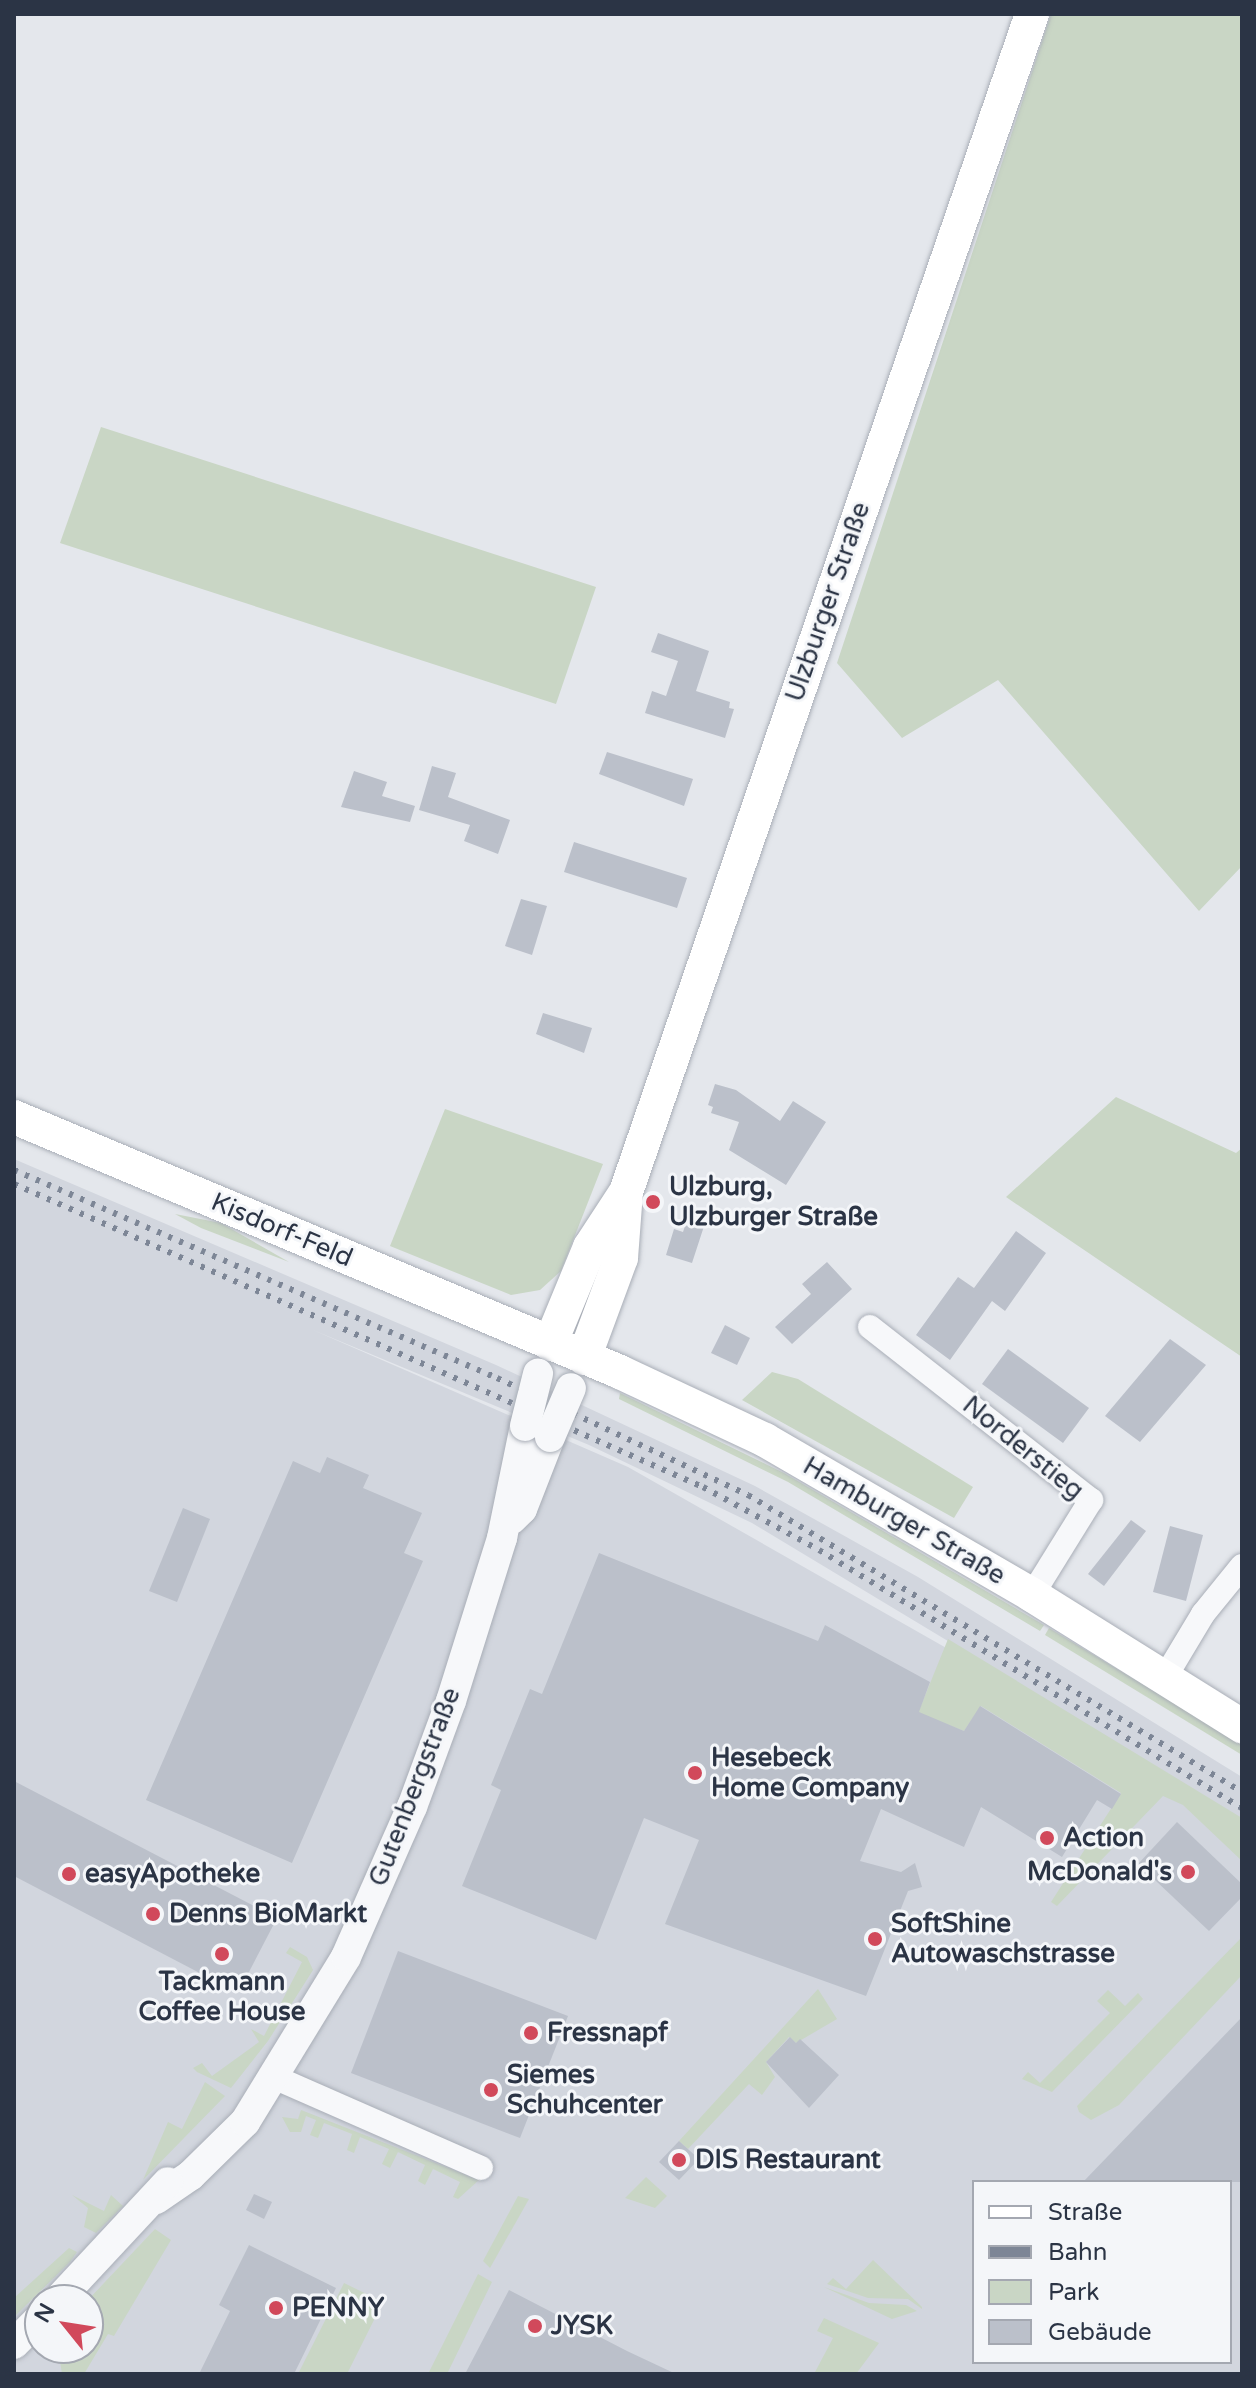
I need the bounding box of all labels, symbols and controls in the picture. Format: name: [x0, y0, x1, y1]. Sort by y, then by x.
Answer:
street label: Ulzburger Straße: [779, 498, 877, 706]
place label: Ulzburg, Ulzburger Straße: [669, 1171, 878, 1232]
street label: Kisdorf-Feld: [207, 1186, 357, 1274]
marker: Ulzburg, Ulzburger Straße: [644, 1193, 662, 1211]
street label: Norderstieg: [956, 1390, 1090, 1506]
street label: Hamburger Straße: [797, 1450, 1011, 1592]
street label: Gutenbergstraße: [363, 1683, 467, 1891]
place label: Hesebeck Home Company: [711, 1742, 909, 1804]
marker: Hesebeck Home Company: [686, 1764, 704, 1782]
place label: Action: [1063, 1822, 1144, 1854]
marker: Action: [1038, 1829, 1056, 1847]
place label: McDonald's: [1027, 1856, 1172, 1888]
place label: easyApotheke: [85, 1858, 260, 1890]
marker: McDonald's: [1179, 1863, 1197, 1881]
marker: easyApotheke: [60, 1865, 78, 1883]
place label: Denns BioMarkt: [169, 1898, 367, 1930]
marker: Denns BioMarkt: [144, 1905, 162, 1923]
place label: SoftShine Autowaschstrasse: [891, 1908, 1115, 1970]
marker: SoftShine Autowaschstrasse: [866, 1930, 884, 1948]
marker: Tackmann Coffee House: [213, 1945, 231, 1963]
place label: Tackmann Coffee House: [139, 1966, 305, 2028]
place label: Fressnapf: [547, 2017, 668, 2049]
marker: Fressnapf: [522, 2024, 540, 2042]
place label: Siemes Schuhcenter: [507, 2059, 663, 2120]
marker: Siemes Schuhcenter: [482, 2081, 500, 2099]
place label: DIS Restaurant: [695, 2144, 881, 2176]
marker: DIS Restaurant: [670, 2151, 688, 2169]
legend: [972, 2180, 1232, 2364]
text: Straße: [1048, 2198, 1122, 2227]
text: Bahn: [1048, 2238, 1107, 2267]
text: Park: [1048, 2278, 1099, 2307]
north arrow: [24, 2284, 104, 2364]
place label: PENNY: [292, 2292, 384, 2324]
text: N: [29, 2299, 61, 2327]
marker: PENNY: [267, 2299, 285, 2317]
place label: JYSK: [551, 2310, 613, 2342]
marker: JYSK: [526, 2317, 544, 2335]
text: Gebäude: [1048, 2318, 1152, 2347]

